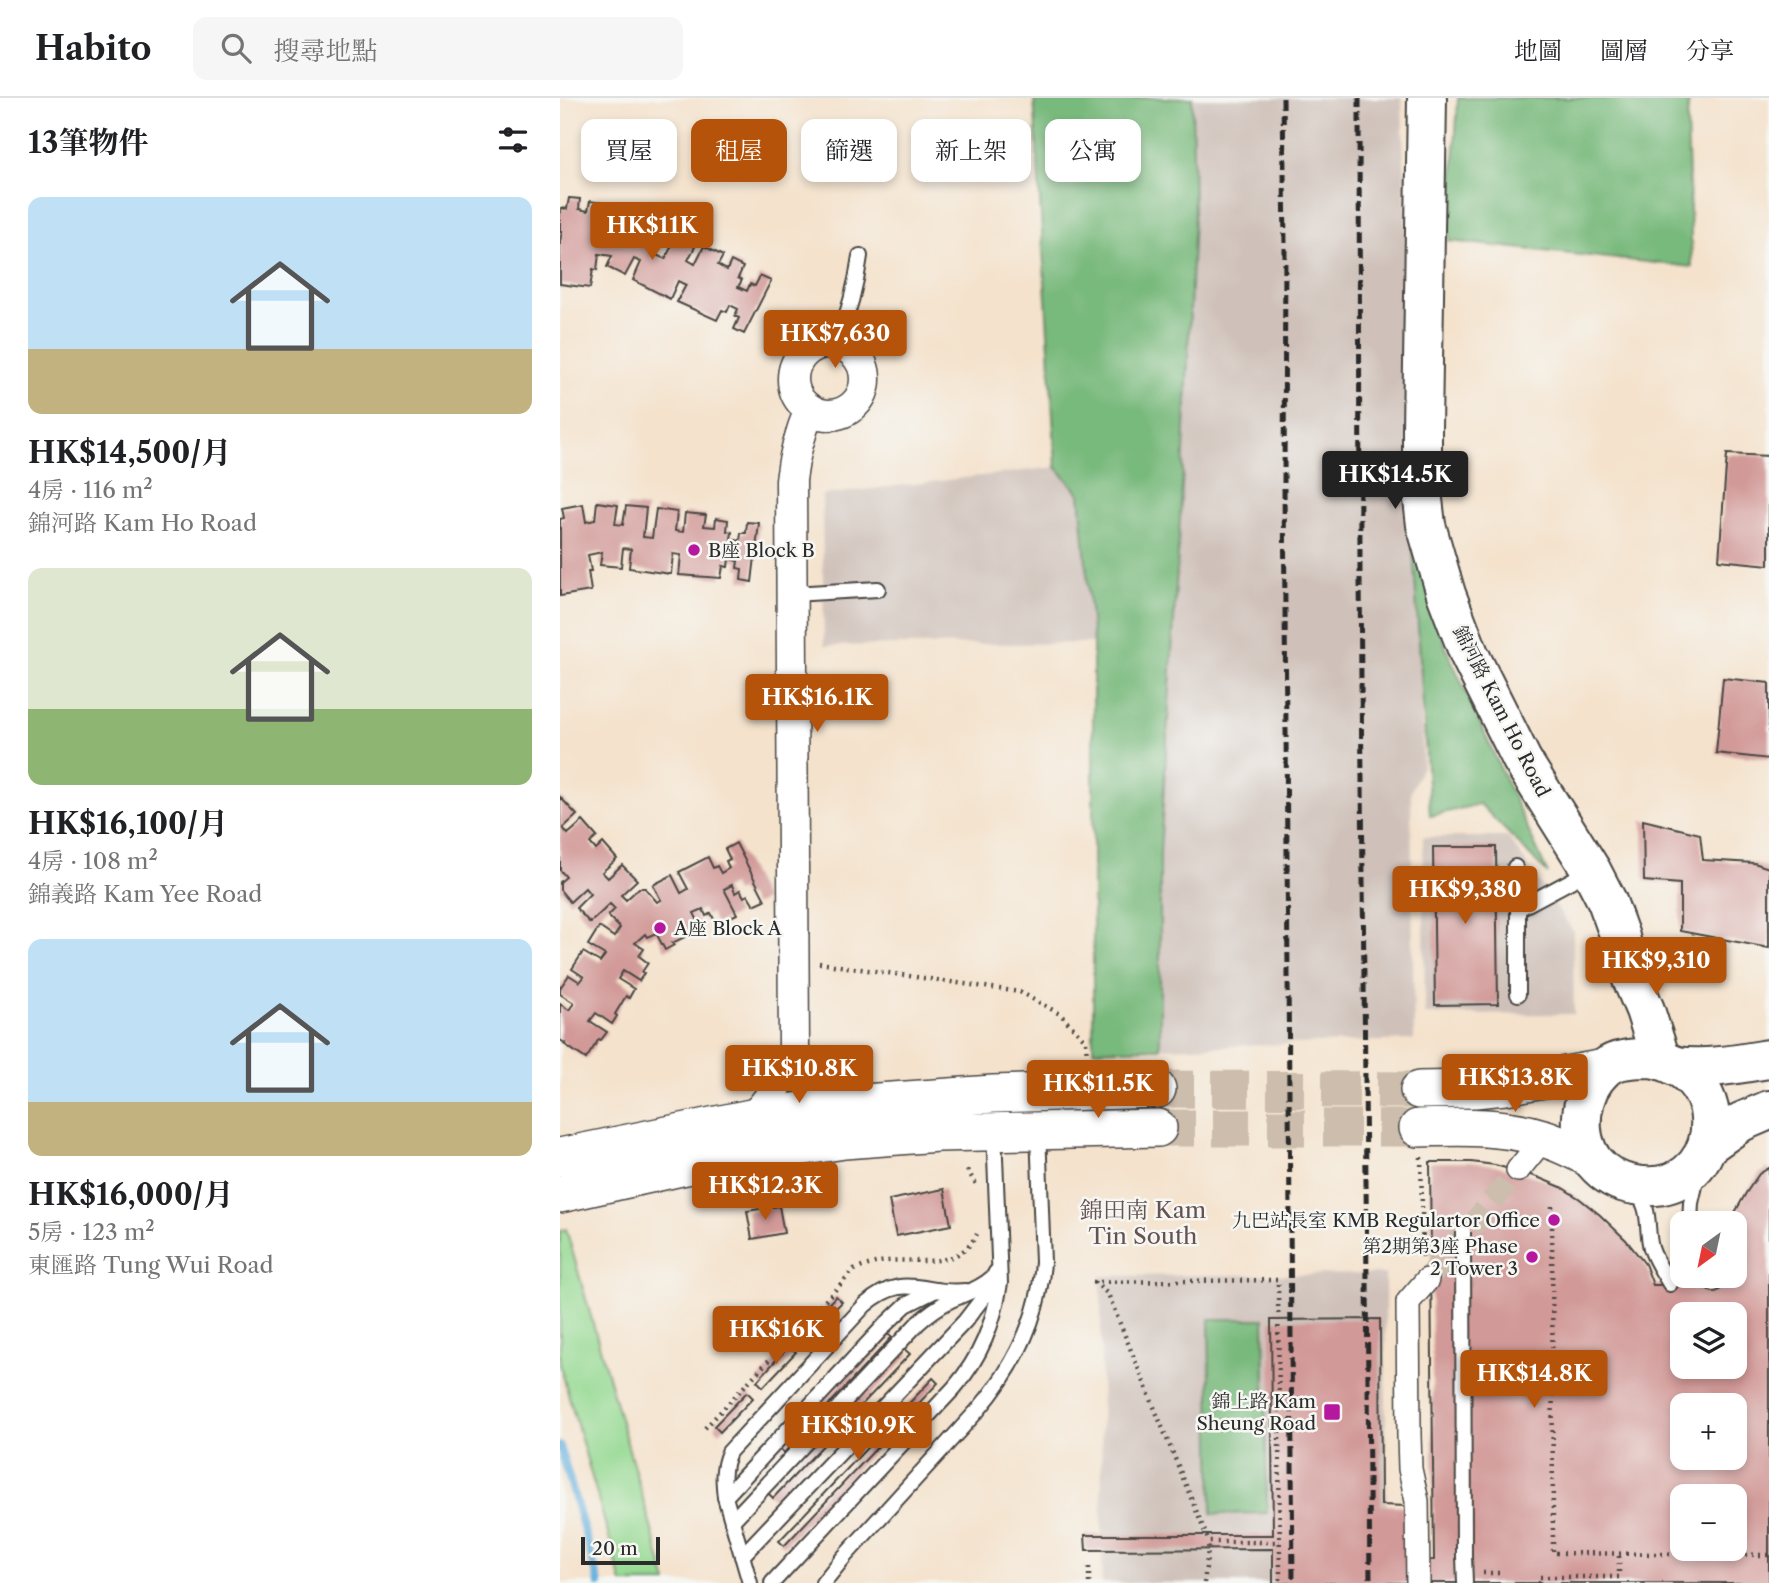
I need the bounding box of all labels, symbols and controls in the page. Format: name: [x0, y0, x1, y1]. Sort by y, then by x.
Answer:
search box: [193, 17, 683, 80]
text: Habito: [35, 28, 151, 69]
icon: search: [217, 29, 255, 67]
text: 搜尋地點: [273, 35, 378, 67]
text: 地圖: [1514, 36, 1562, 65]
text: 圖層: [1600, 36, 1648, 65]
text: 分享: [1686, 36, 1734, 65]
chip: 買屋: [581, 119, 677, 182]
chip: 租屋: [691, 119, 787, 182]
chip: 篩選: [801, 119, 897, 182]
chip: 新上架: [911, 119, 1031, 182]
chip: 公寓: [1045, 119, 1141, 182]
icon: filters: [494, 121, 532, 159]
text: 13筆物件: [28, 124, 148, 161]
pin: HK$11K: [595, 202, 709, 262]
text: HK$11K: [606, 211, 698, 239]
icon: home: [217, 243, 343, 369]
pin: HK$7,630: [763, 310, 907, 370]
text: HK$7,630: [780, 319, 890, 347]
text: HK$14,500/月: [28, 434, 231, 471]
pin: HK$14.5K: [1323, 452, 1467, 511]
text: HK$14.5K: [1338, 460, 1452, 488]
text: 4房 · 116 m²: [28, 476, 153, 504]
text: 錦河路 Kam Ho Road: [28, 509, 257, 537]
place label: B座 Block B: [708, 539, 815, 562]
marker: B座 Block B: [686, 542, 702, 558]
icon: home: [217, 614, 343, 740]
street label: 錦河路 Kam Ho Road: [1448, 622, 1555, 801]
pin: HK$16.1K: [745, 674, 889, 734]
text: HK$16.1K: [761, 683, 873, 711]
text: HK$16,100/月: [28, 805, 228, 842]
text: 4房 · 108 m²: [28, 847, 158, 875]
pin: HK$9,380: [1393, 866, 1537, 926]
text: HK$9,380: [1408, 875, 1522, 903]
text: 錦義路 Kam Yee Road: [28, 880, 262, 908]
place label: A座 Block A: [673, 917, 782, 940]
marker: A座 Block A: [652, 920, 668, 936]
pin: HK$9,310: [1584, 937, 1728, 997]
text: HK$9,310: [1601, 946, 1711, 974]
icon: home: [217, 985, 343, 1111]
pin: HK$10.8K: [727, 1046, 871, 1105]
text: HK$10.8K: [741, 1054, 857, 1082]
pin: HK$13.8K: [1443, 1054, 1587, 1114]
pin: HK$11.5K: [1026, 1060, 1170, 1120]
text: HK$13.8K: [1458, 1063, 1572, 1091]
text: HK$11.5K: [1043, 1069, 1153, 1097]
pin: HK$12.3K: [693, 1162, 837, 1222]
text: HK$12.3K: [708, 1171, 822, 1199]
text: HK$16,000/月: [28, 1176, 233, 1213]
district label: 錦田南 Kam Tin South: [1080, 1196, 1206, 1250]
place label: 九巴站長室 KMB Regulartor Office: [1232, 1209, 1540, 1232]
north arrow: [1670, 1211, 1746, 1288]
map controls: [1670, 1211, 1747, 1561]
marker: 九巴站長室 KMB Regulartor Office: [1546, 1212, 1562, 1228]
text: 5房 · 123 m²: [28, 1218, 155, 1246]
place label: 第2期第3座 Phase 2 Tower 3: [1362, 1235, 1518, 1280]
marker: 第2期第3座 Phase 2 Tower 3: [1524, 1249, 1540, 1265]
text: 東匯路 Tung Wui Road: [28, 1251, 274, 1279]
button: layers: [1670, 1302, 1747, 1379]
pin: HK$16K: [719, 1306, 833, 1366]
text: HK$16K: [729, 1315, 823, 1343]
pin: HK$14.8K: [1462, 1350, 1606, 1410]
text: HK$14.8K: [1476, 1359, 1592, 1387]
place label: 錦上路 Kam Sheung Road: [1196, 1390, 1316, 1435]
button: +: [1670, 1393, 1747, 1470]
pin: HK$10.9K: [786, 1402, 930, 1462]
marker: 錦上路 Kam Sheung Road: [1322, 1402, 1342, 1422]
text: HK$10.9K: [801, 1411, 915, 1439]
button: −: [1670, 1484, 1747, 1561]
scale bar: [581, 1534, 660, 1566]
text: 20 m: [592, 1537, 638, 1560]

